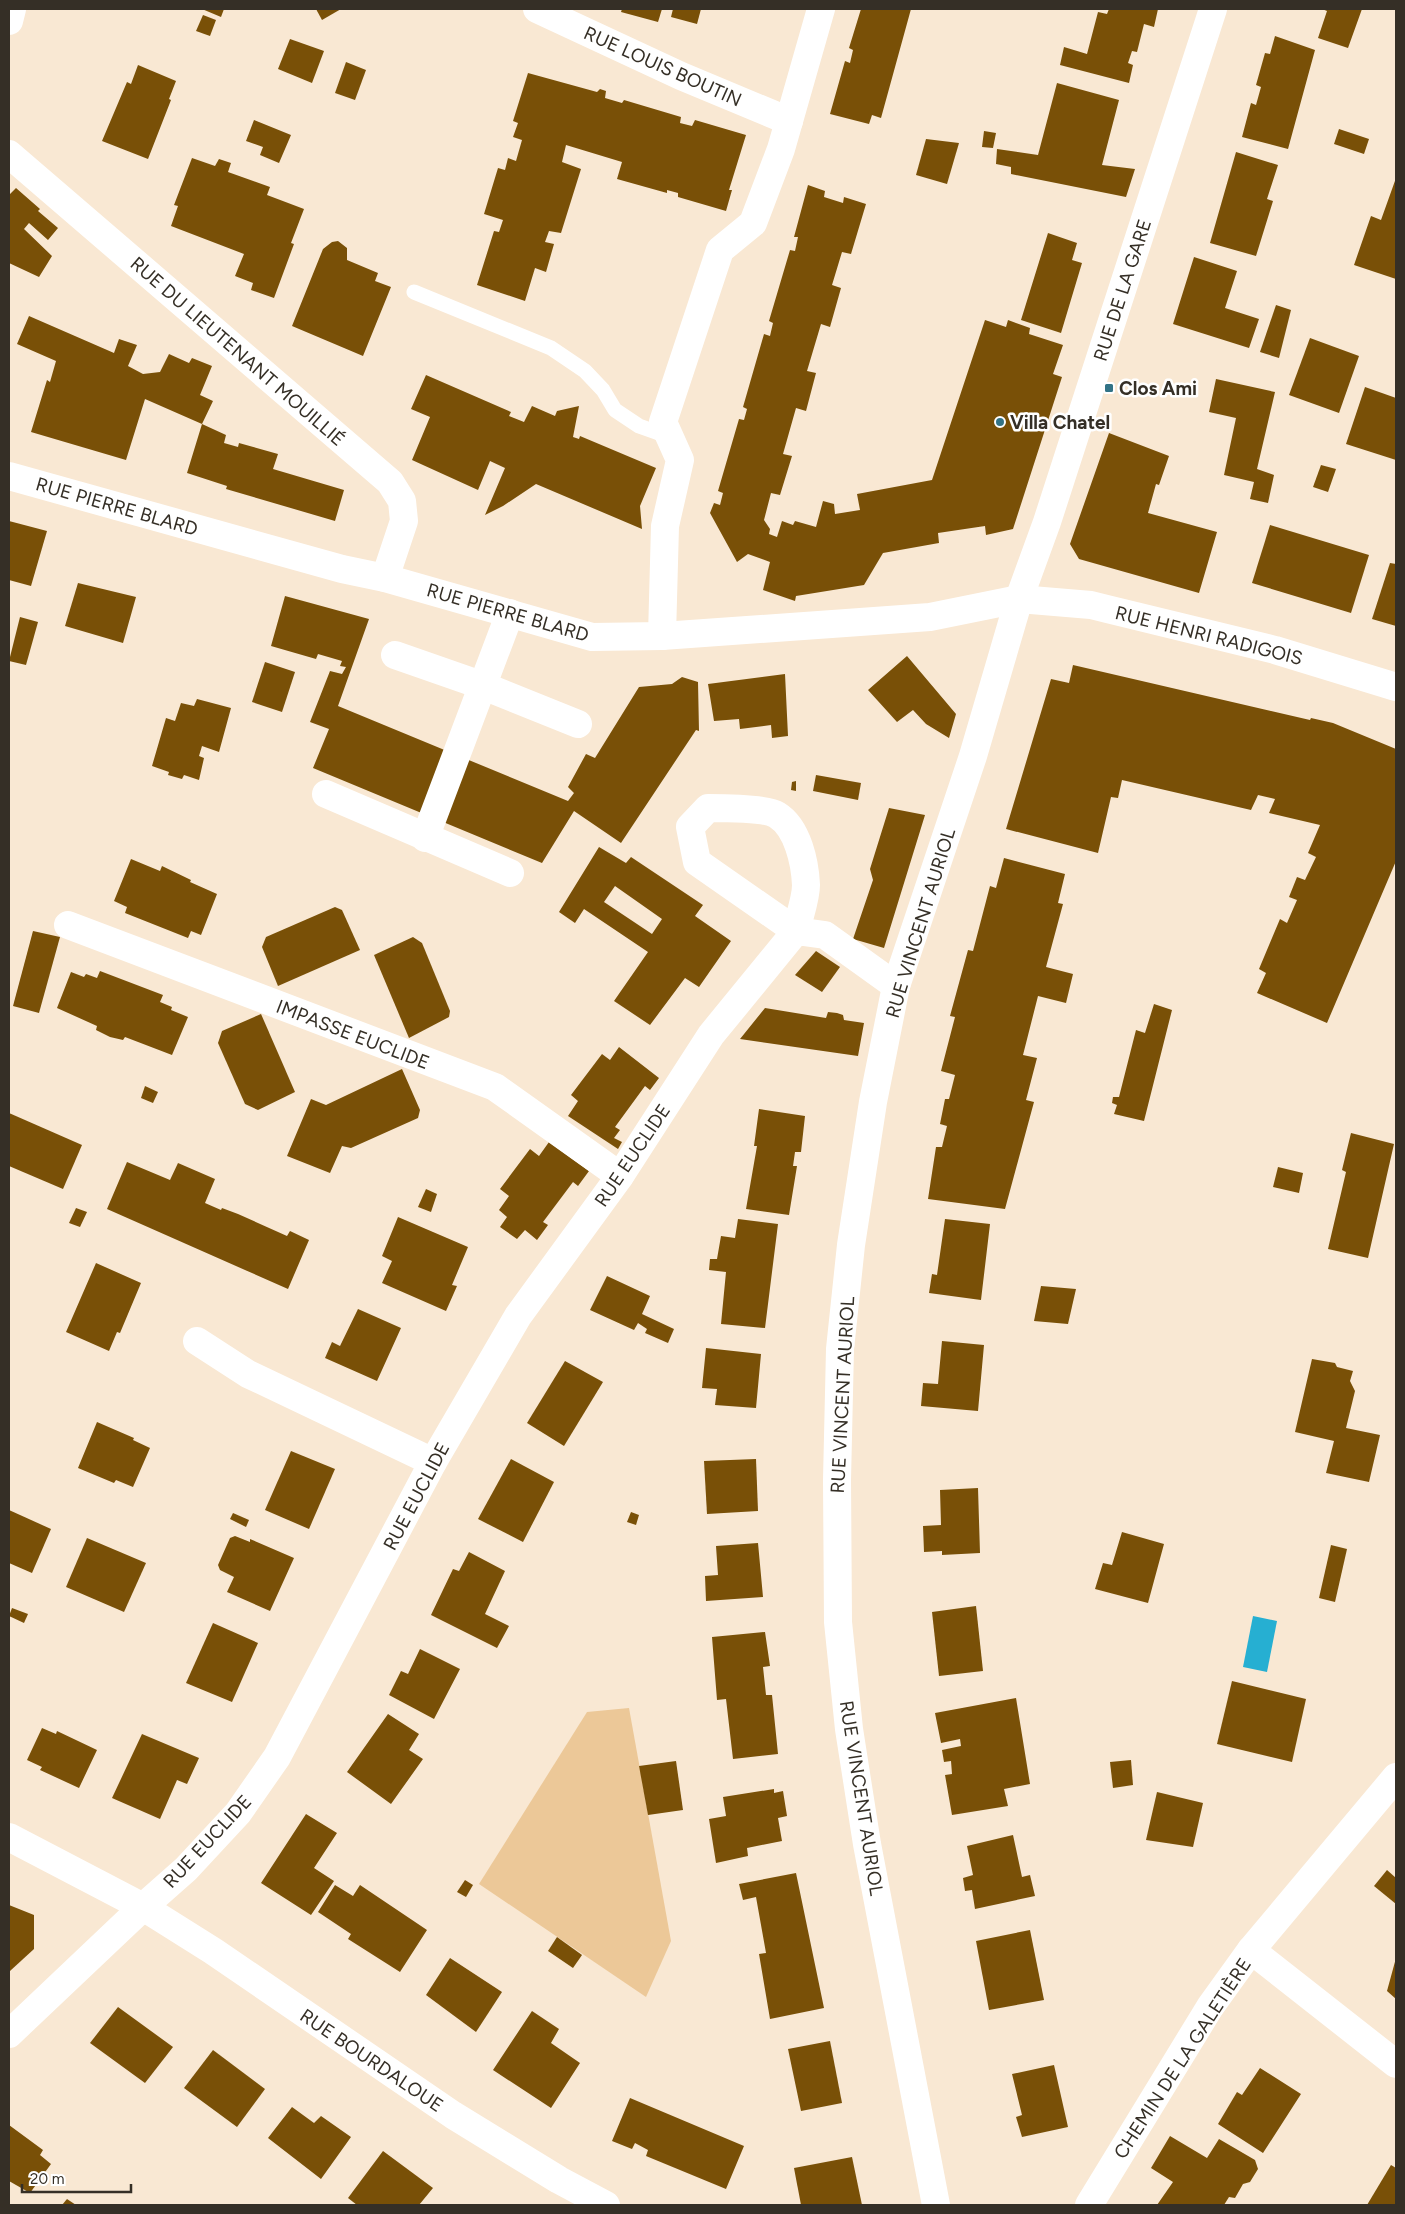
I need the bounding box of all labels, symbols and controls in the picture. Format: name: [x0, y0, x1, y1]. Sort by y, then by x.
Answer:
street label: RUE LOUIS BOUTIN: [580, 21, 745, 112]
street label: RUE DE LA GARE: [1089, 216, 1156, 364]
street label: RUE DU LIEUTENANT MOUILLIÉ: [126, 252, 350, 451]
place label: Clos Ami: [1119, 377, 1197, 400]
marker: Clos Ami: [1103, 382, 1115, 394]
place label: Villa Chatel: [1010, 411, 1110, 434]
marker: Villa Chatel: [994, 416, 1006, 428]
street label: RUE PIERRE BLARD: [33, 472, 201, 541]
street label: RUE PIERRE BLARD: [424, 578, 592, 647]
street label: RUE HENRI RADIGOIS: [1113, 601, 1305, 670]
street label: RUE VINCENT AURIOL: [881, 825, 960, 1021]
street label: IMPASSE EUCLIDE: [273, 995, 433, 1074]
street label: RUE EUCLIDE: [590, 1100, 675, 1211]
street label: RUE VINCENT AURIOL: [826, 1296, 859, 1494]
street label: RUE EUCLIDE: [378, 1438, 455, 1554]
street label: RUE VINCENT AURIOL: [835, 1699, 888, 1897]
street label: RUE EUCLIDE: [158, 1790, 256, 1893]
street label: CHEMIN DE LA GALETIÈRE: [1109, 1954, 1256, 2163]
street label: RUE BOURDALOUE: [296, 2004, 448, 2117]
scale bar: [22, 2162, 131, 2194]
text: 20 m: [30, 2170, 64, 2188]

